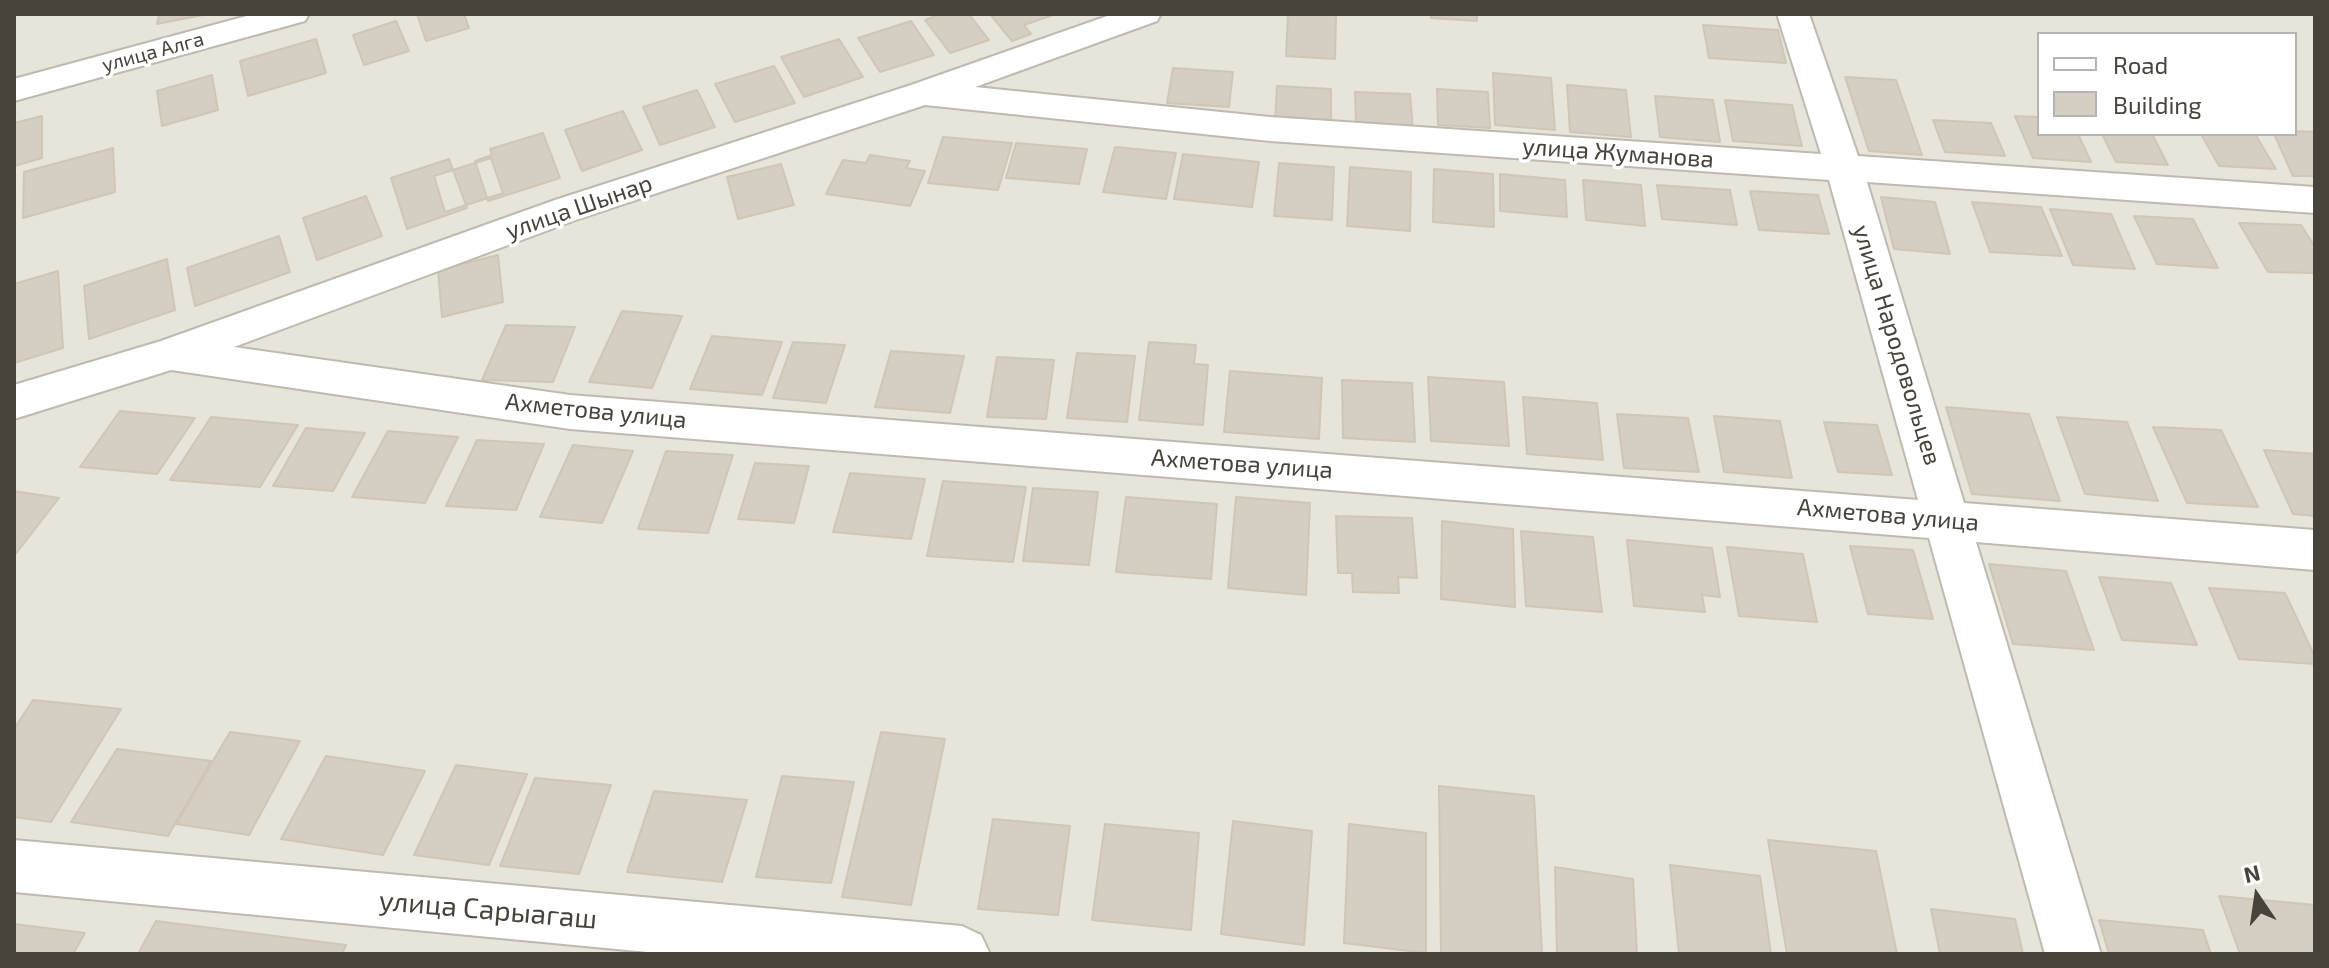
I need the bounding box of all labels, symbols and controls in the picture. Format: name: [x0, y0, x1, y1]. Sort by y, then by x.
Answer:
street label: улица Алга: [100, 27, 206, 77]
legend: [2037, 32, 2297, 136]
text: Road: [2113, 50, 2168, 79]
text: Building: [2113, 90, 2202, 119]
street label: улица Жуманова: [1521, 132, 1715, 174]
street label: улица Шынар: [502, 168, 656, 246]
street label: улица Народовольцев: [1847, 221, 1947, 469]
street label: Ахметова улица: [504, 387, 688, 435]
street label: Ахметова улица: [1150, 443, 1334, 485]
street label: Ахметова улица: [1796, 493, 1980, 537]
north arrow: [2217, 856, 2297, 936]
text: N: [2241, 858, 2262, 887]
street label: улица Сарыагаш: [378, 884, 598, 936]

